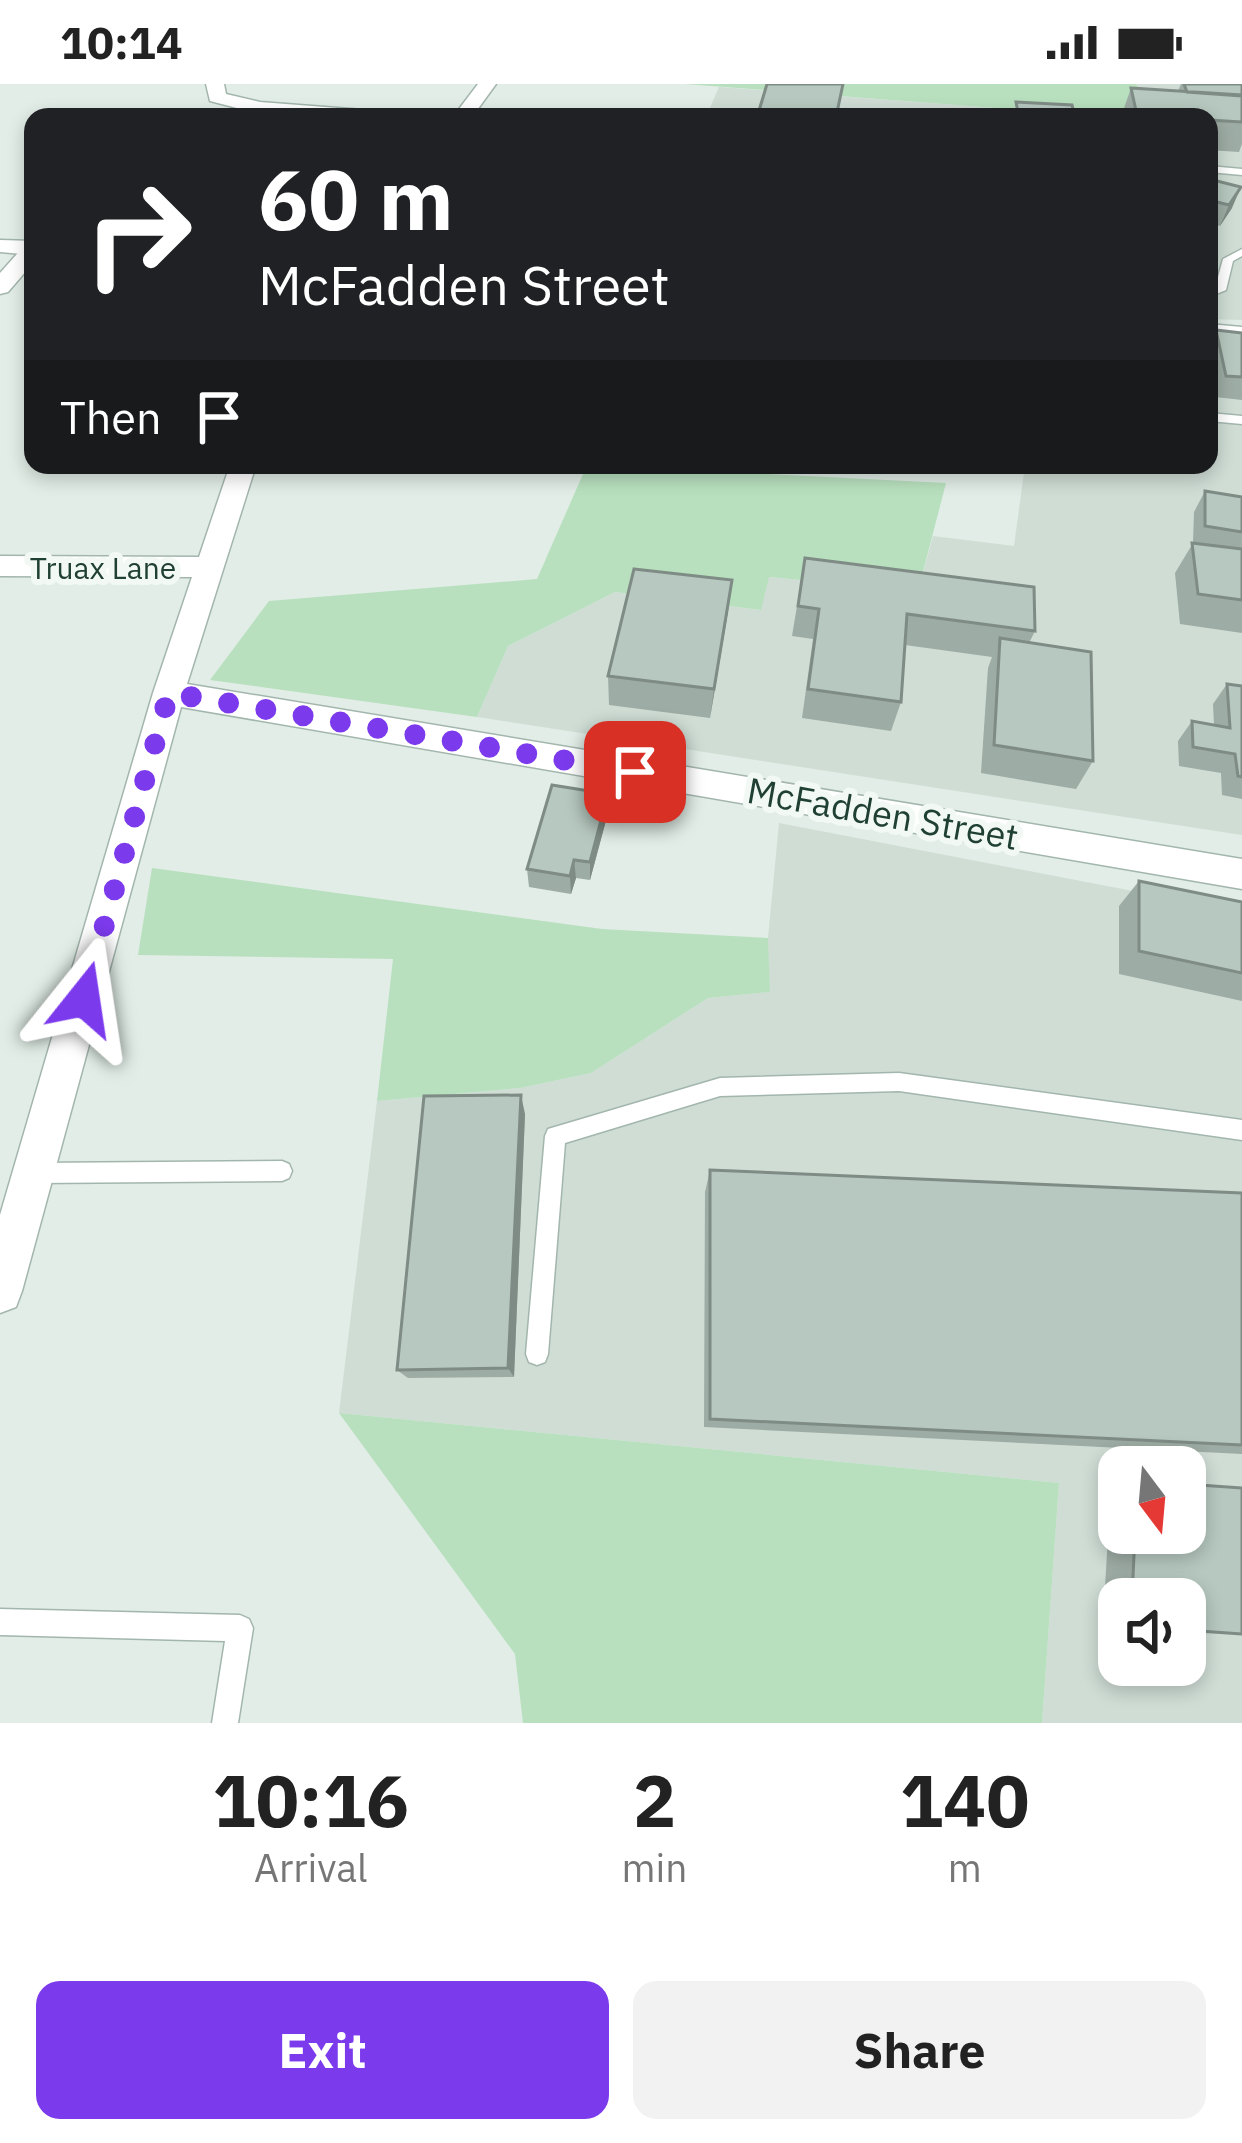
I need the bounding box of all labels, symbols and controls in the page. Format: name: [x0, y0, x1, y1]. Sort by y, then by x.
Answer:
text: 10:14: [60, 13, 183, 71]
text: 60 m: [258, 144, 454, 253]
icon: right: [60, 156, 216, 312]
text: McFadden Street: [258, 250, 670, 320]
icon: arrive: [186, 384, 252, 450]
text: Then: [60, 388, 162, 446]
street label: Truax Lane: [30, 548, 176, 587]
pin: [584, 721, 686, 823]
icon: arrive: [602, 739, 668, 805]
street label: McFadden Street: [744, 766, 1022, 860]
position arrow: [21, 936, 147, 1062]
north arrow: [1098, 1446, 1206, 1554]
map controls: [1098, 1446, 1206, 1686]
button: sound: [1098, 1578, 1206, 1686]
text: 10:16: [212, 1753, 409, 1847]
text: 2: [633, 1753, 676, 1847]
text: 140: [900, 1753, 1030, 1847]
text: Arrival: [254, 1842, 368, 1893]
text: min: [622, 1842, 687, 1893]
text: m: [948, 1842, 982, 1893]
button: Exit: [36, 1981, 609, 2119]
button: Share: [633, 1981, 1206, 2119]

